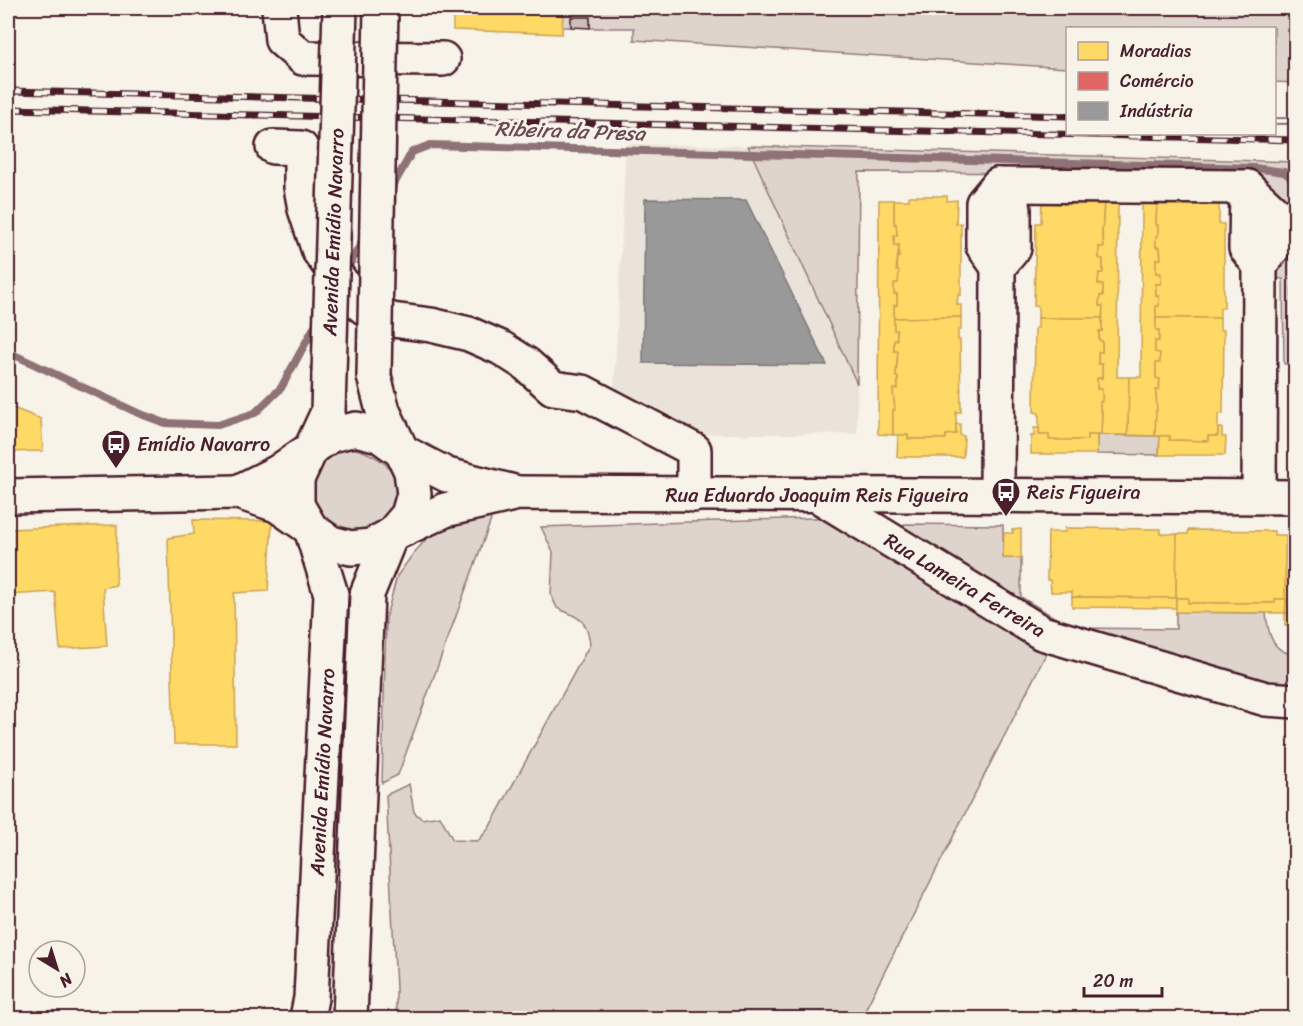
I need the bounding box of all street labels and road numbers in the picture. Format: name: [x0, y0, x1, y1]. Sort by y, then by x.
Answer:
street label: Avenida Emídio Navarro: [312, 127, 355, 338]
street label: Rua Eduardo Joaquim Reis Figueira: [665, 478, 969, 513]
street label: Rua Lameira Ferreira: [877, 523, 1052, 648]
street label: Avenida Emídio Navarro: [300, 667, 345, 878]

